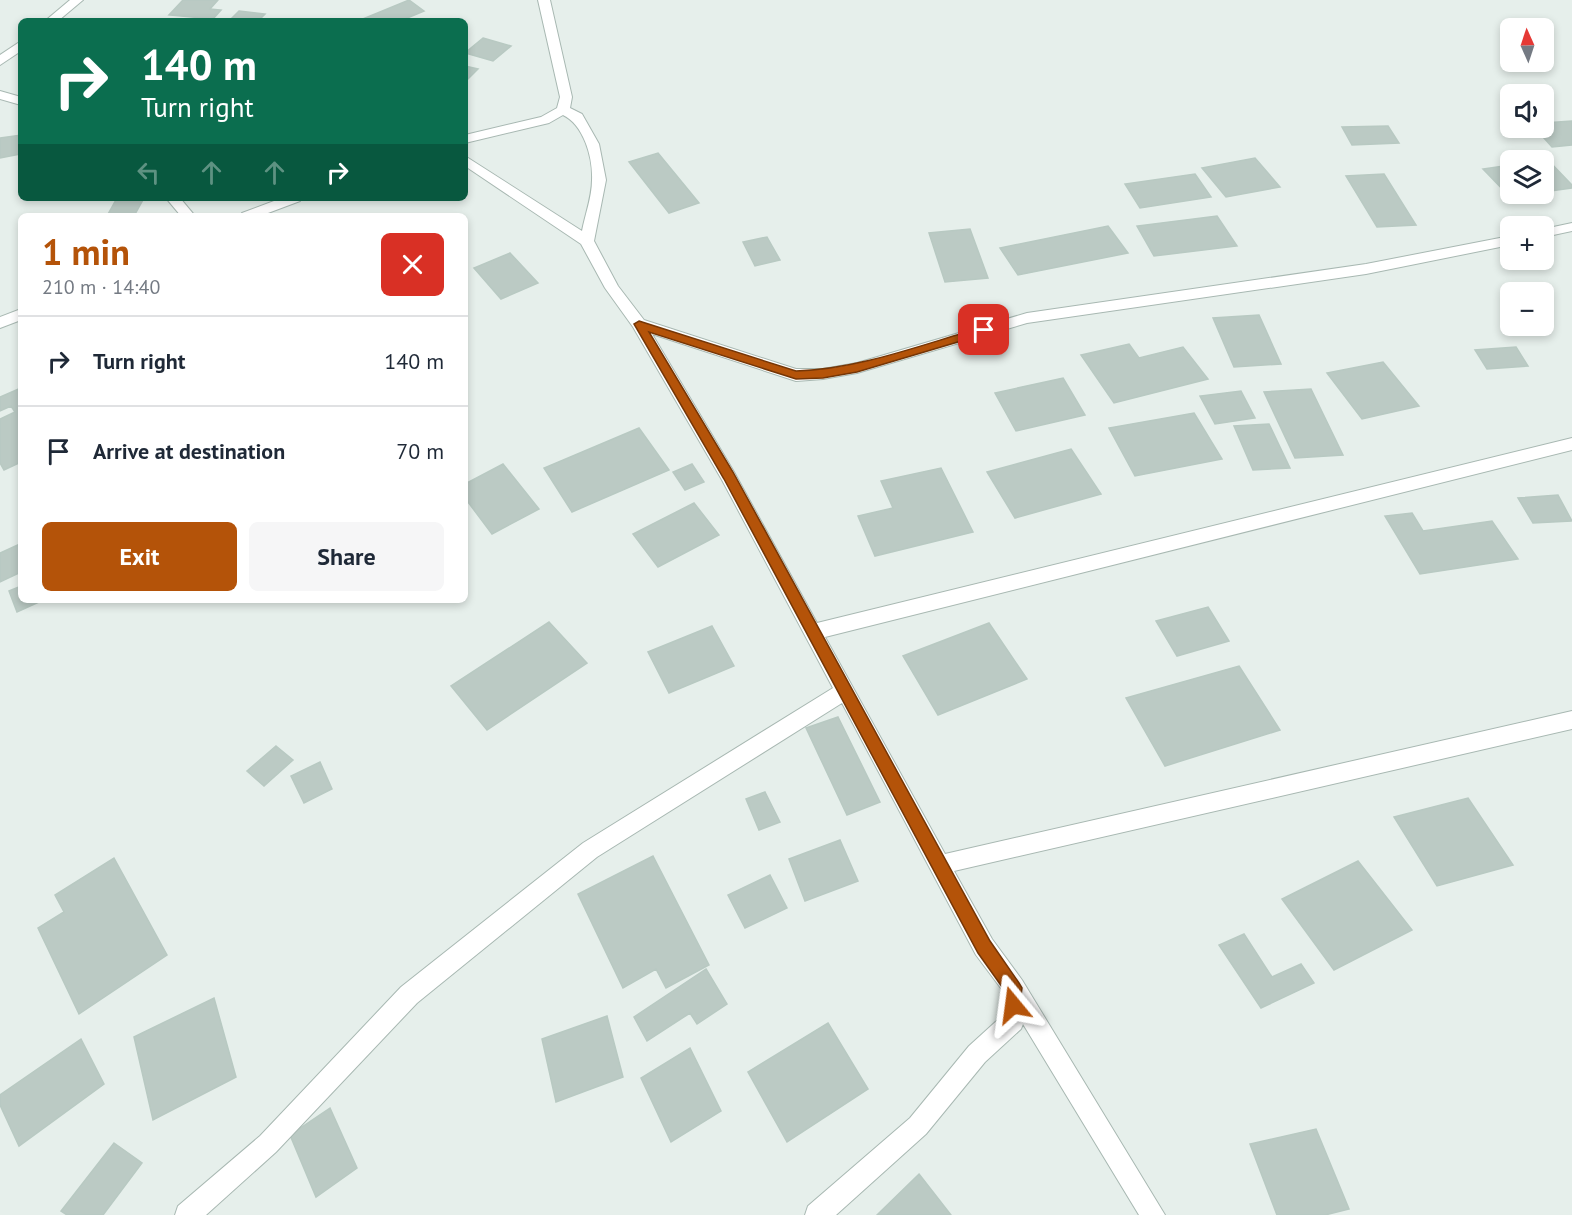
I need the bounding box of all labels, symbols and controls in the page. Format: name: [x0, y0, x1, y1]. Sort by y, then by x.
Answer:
north arrow: [1500, 18, 1554, 72]
map controls: [1500, 18, 1554, 336]
text: 140 m: [141, 37, 257, 92]
icon: right: [42, 42, 120, 120]
button: sound: [1500, 84, 1554, 138]
text: Turn right: [141, 90, 254, 124]
button: layers: [1500, 150, 1554, 204]
icon: left: [132, 156, 165, 189]
icon: ahead: [195, 156, 228, 189]
icon: ahead: [258, 156, 291, 189]
icon: right: [321, 156, 354, 189]
button: +: [1500, 216, 1554, 270]
text: 1 min: [42, 228, 130, 275]
button: close: [381, 233, 444, 296]
text: 210 m · 14:40: [42, 274, 160, 300]
button: −: [1500, 282, 1554, 336]
pin: [958, 304, 1009, 355]
icon: arrive: [967, 313, 1000, 346]
icon: right: [42, 345, 75, 378]
text: Turn right: [93, 347, 185, 375]
text: 140 m: [384, 347, 444, 375]
icon: arrive: [42, 435, 75, 468]
text: Arrive at destination: [93, 437, 285, 465]
text: 70 m: [396, 437, 444, 465]
button: Exit: [42, 522, 237, 591]
button: Share: [249, 522, 444, 591]
position arrow: [981, 973, 1045, 1037]

